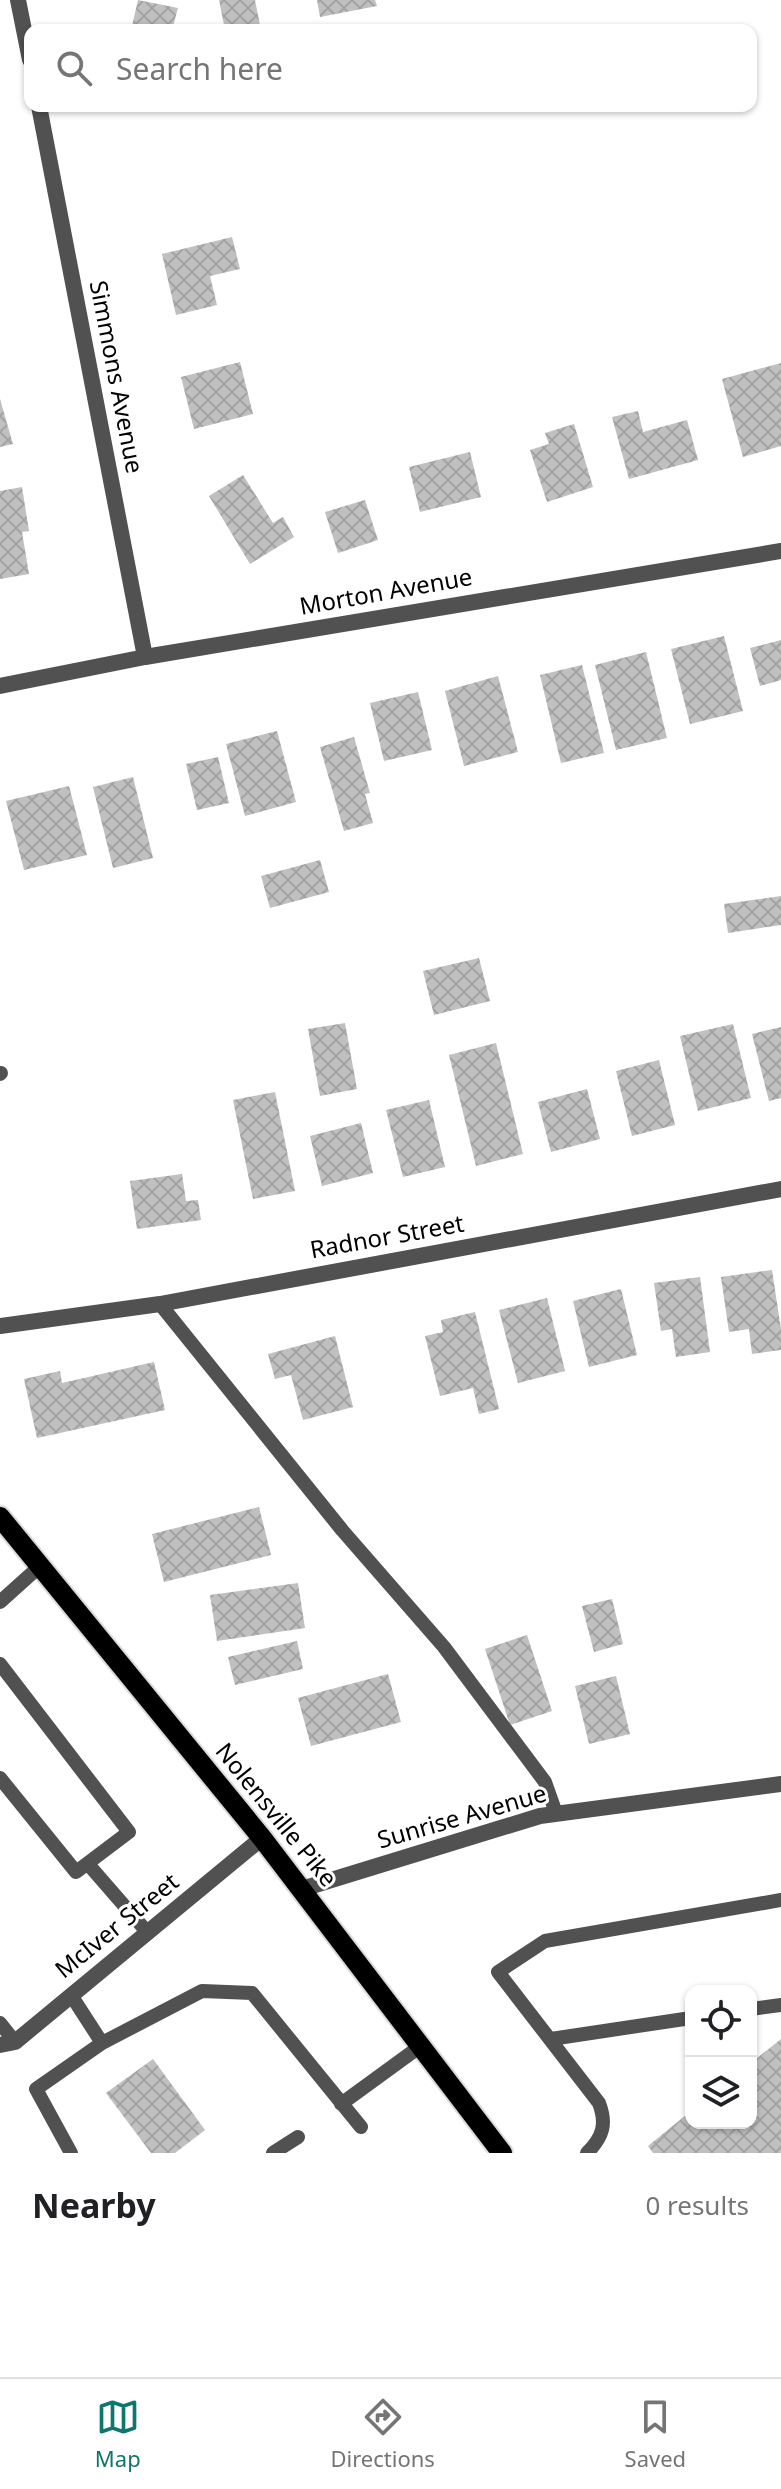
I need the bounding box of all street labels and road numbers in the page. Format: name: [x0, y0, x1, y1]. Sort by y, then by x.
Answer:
street label: Simmons Avenue: [83, 278, 152, 476]
street label: Morton Avenue: [297, 559, 475, 622]
street label: Radnor Street: [307, 1206, 467, 1265]
street label: Nolensville Pike: [209, 1735, 346, 1893]
street label: Sunrise Avenue: [373, 1776, 550, 1855]
street label: McIver Street: [47, 1865, 185, 1985]

